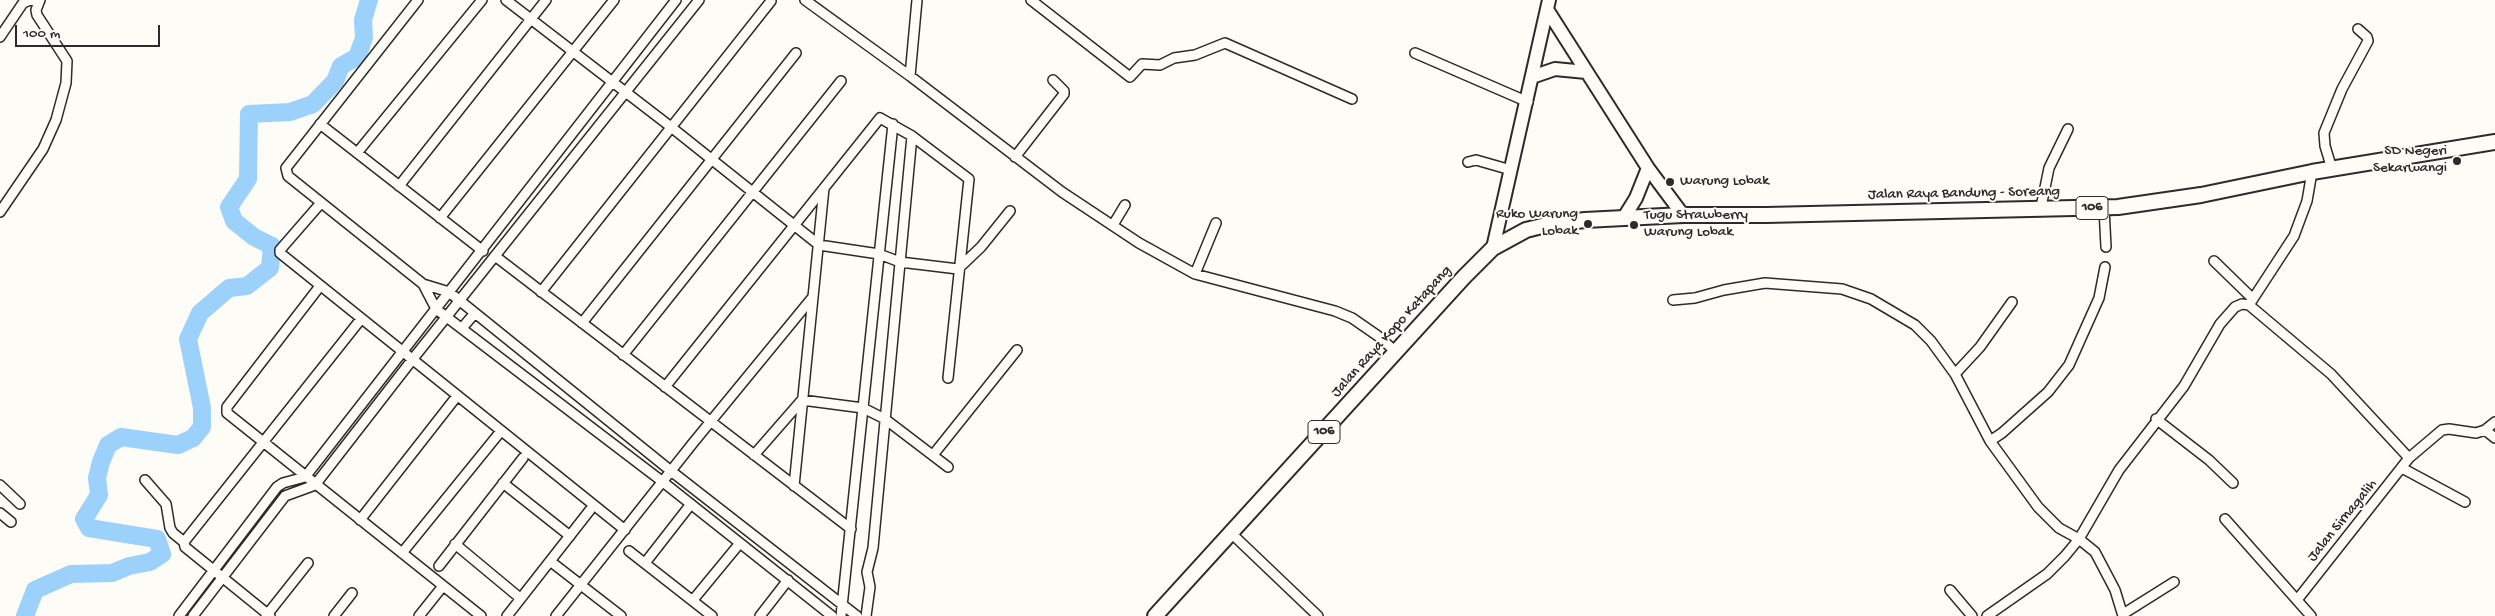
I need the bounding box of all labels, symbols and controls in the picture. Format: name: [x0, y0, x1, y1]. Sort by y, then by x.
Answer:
scale bar: [18, 15, 162, 47]
text: 100 m: [23, 25, 60, 43]
place label: SD Negeri Sekarwangi: [2373, 143, 2447, 178]
marker: SD Negeri Sekarwangi: [2451, 155, 2463, 167]
place label: Warung Lobak: [1680, 173, 1769, 191]
marker: Warung Lobak: [1664, 176, 1676, 188]
street label: Jalan Raya Bandung - Soreang: [1868, 183, 2060, 205]
road number: 106: [2076, 197, 2108, 220]
place label: Ruko Warung Lobak: [1496, 206, 1578, 241]
place label: Tugu Strawberry Warung Lobak: [1644, 207, 1748, 242]
marker: Ruko Warung Lobak: [1582, 218, 1594, 230]
marker: Tugu Strawberry Warung Lobak: [1628, 219, 1640, 231]
street label: Jalan Raya Kopo Katapang: [1328, 262, 1456, 402]
road number: 106: [1308, 421, 1340, 444]
street label: Jalan Sirnagalih: [2304, 476, 2382, 566]

